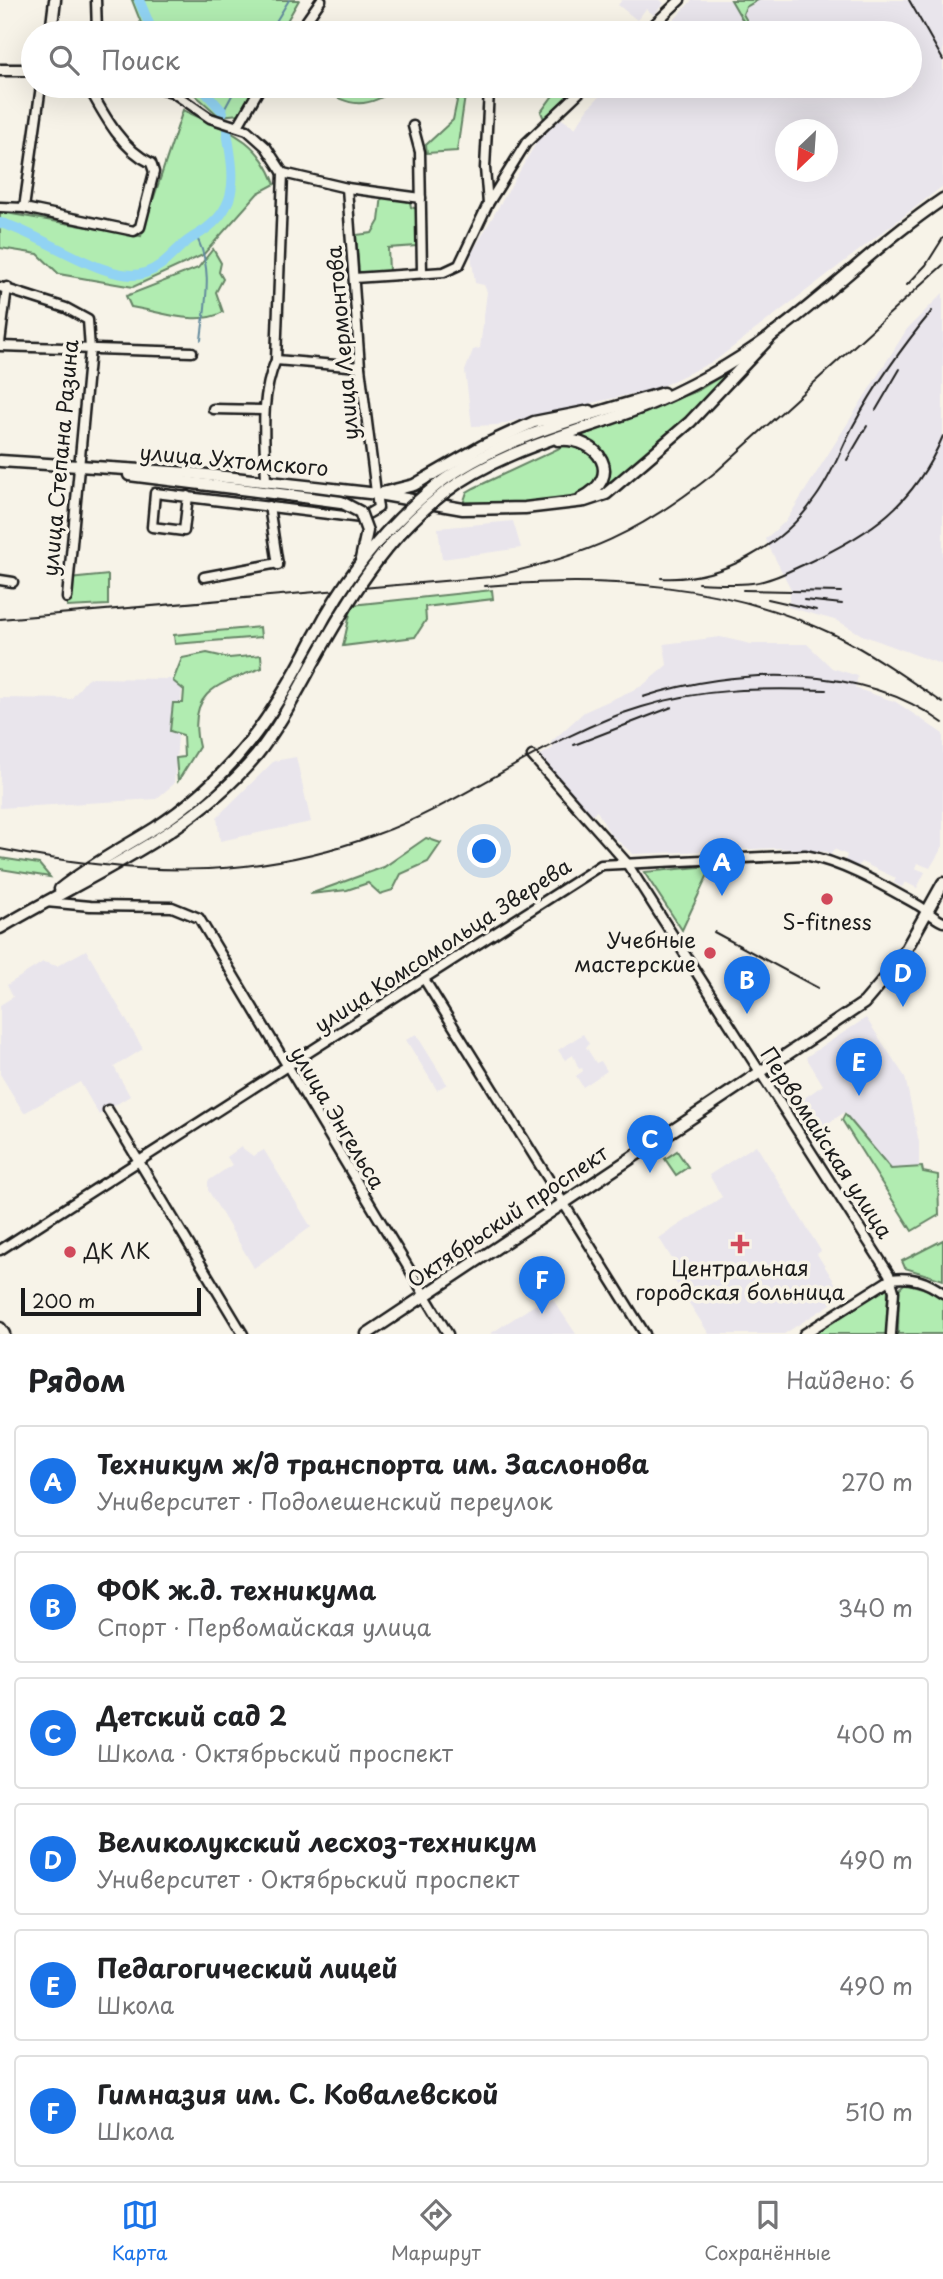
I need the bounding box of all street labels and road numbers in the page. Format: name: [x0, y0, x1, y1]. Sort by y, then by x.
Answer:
street label: улица Лермонтова: [317, 245, 365, 442]
street label: улица Степана Разина: [33, 337, 85, 578]
street label: улица Ухтомского: [138, 435, 330, 483]
street label: улица Комсомольца Зверева: [307, 849, 577, 1040]
street label: улица Энгельса: [283, 1039, 394, 1195]
street label: Первомайская улица: [754, 1040, 902, 1245]
street label: Октябрьский проспект: [400, 1136, 614, 1295]

